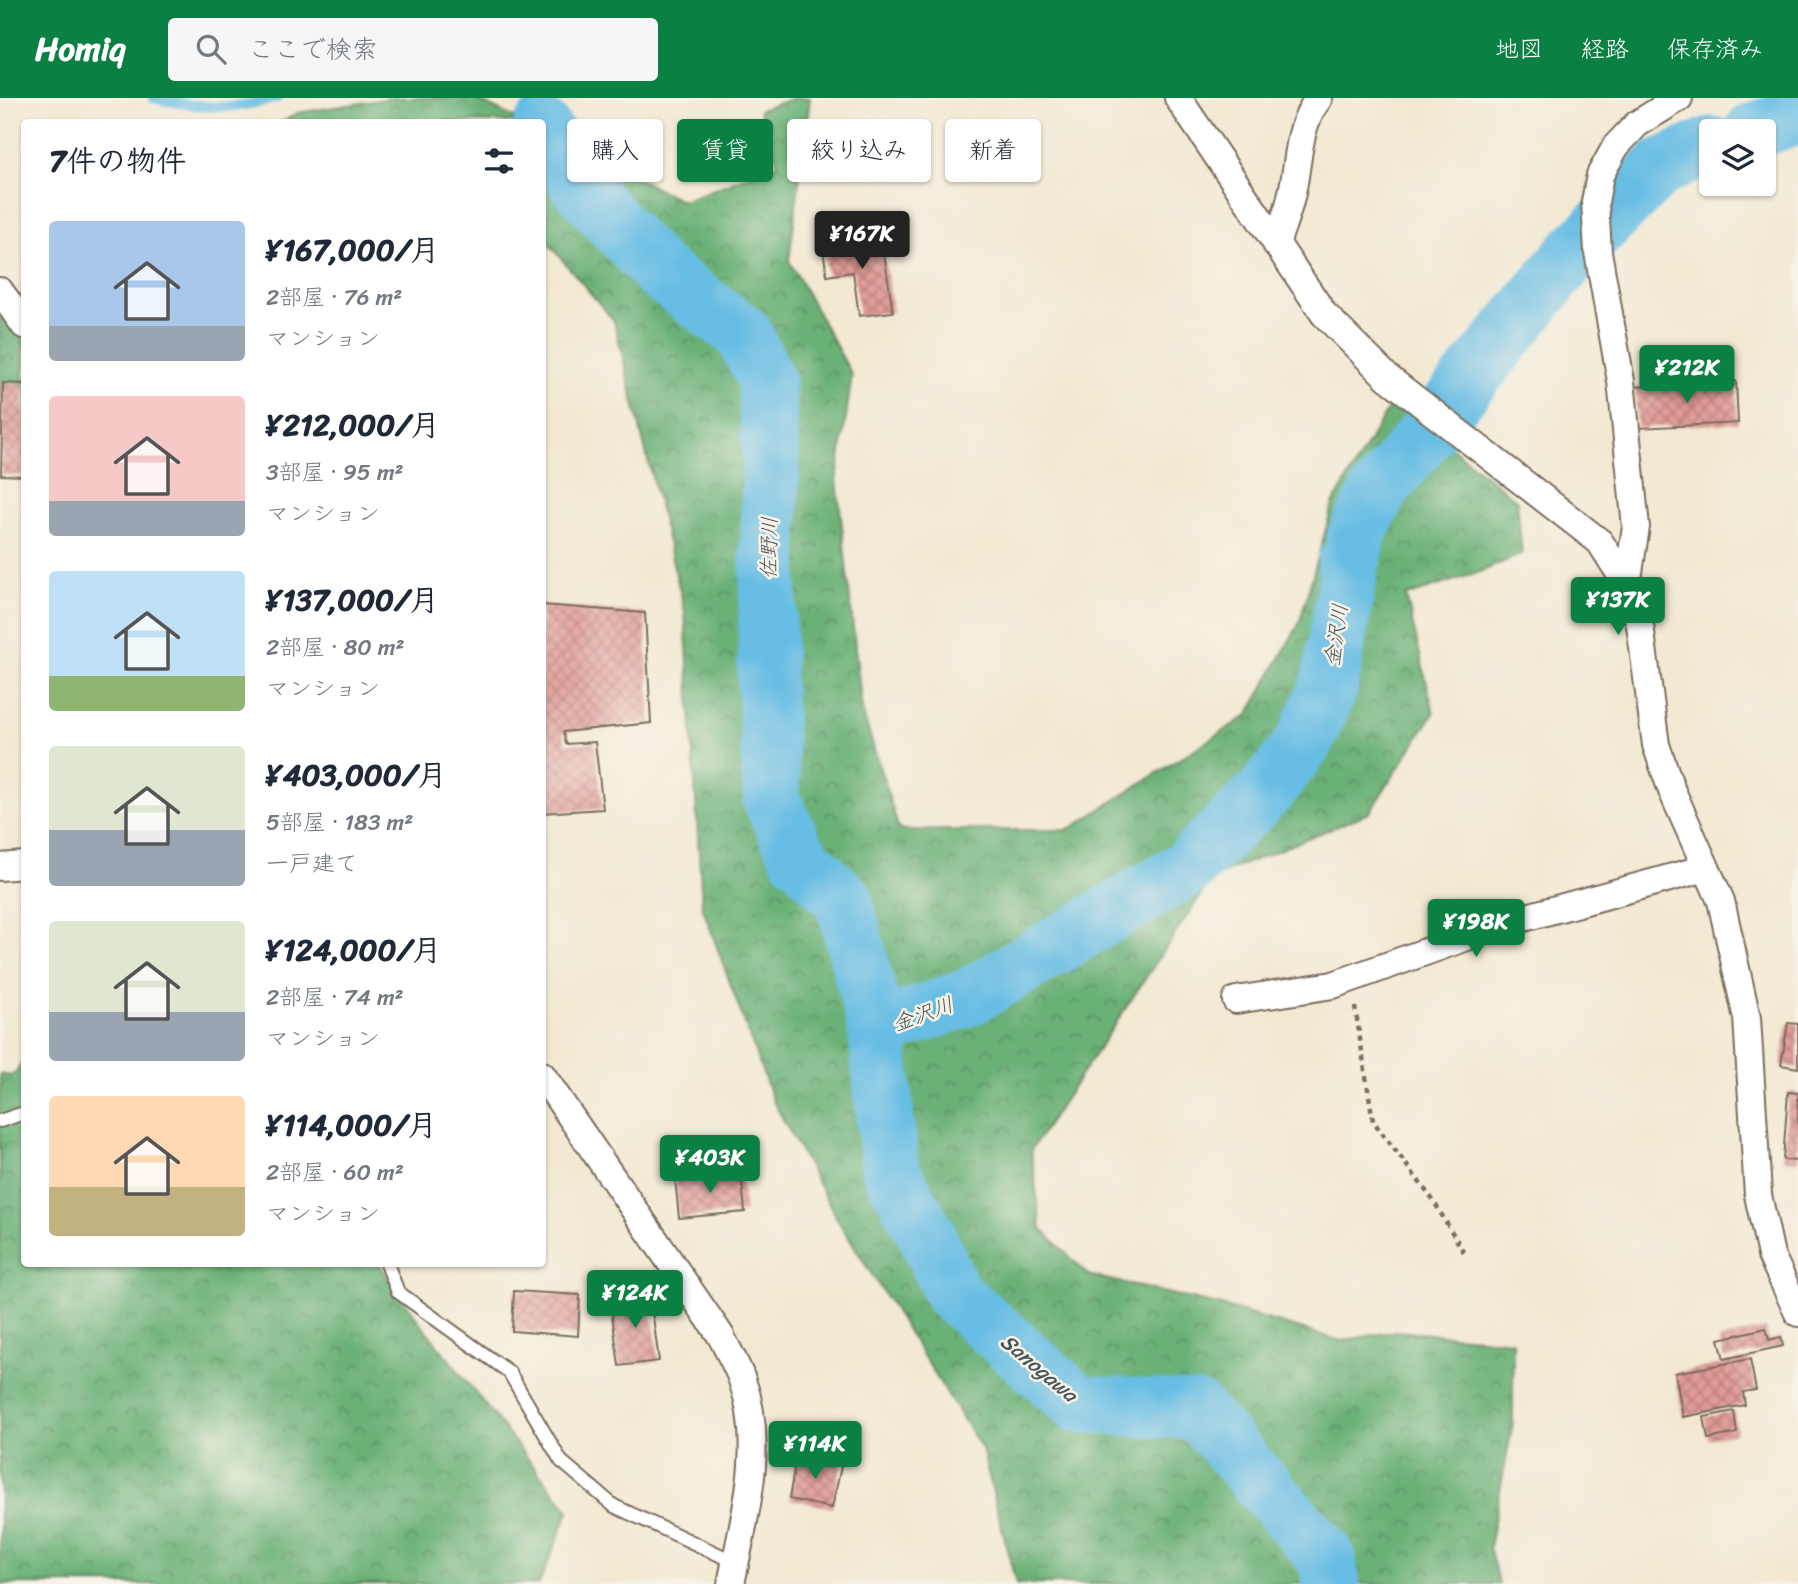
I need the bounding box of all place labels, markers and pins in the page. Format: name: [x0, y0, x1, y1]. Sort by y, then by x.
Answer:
pin: ¥167K: [813, 212, 911, 271]
pin: ¥212K: [1638, 345, 1736, 405]
pin: ¥137K: [1569, 578, 1667, 637]
pin: ¥198K: [1427, 900, 1525, 959]
pin: ¥403K: [661, 1136, 759, 1195]
pin: ¥124K: [586, 1270, 684, 1330]
pin: ¥114K: [766, 1422, 864, 1481]

